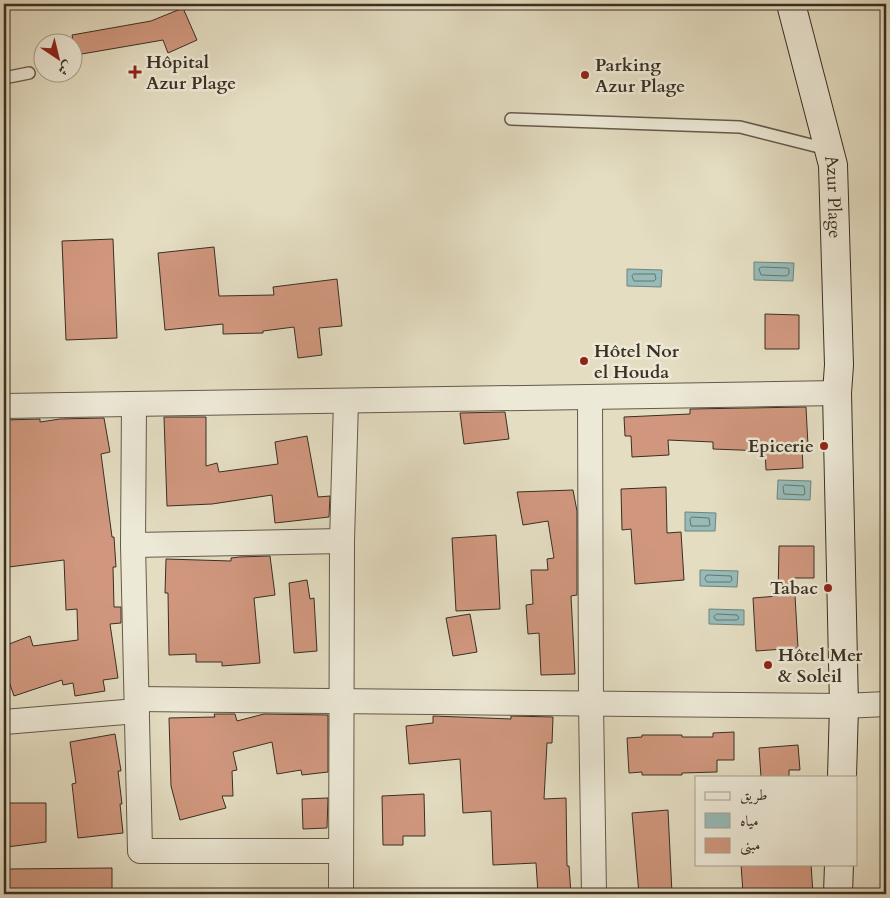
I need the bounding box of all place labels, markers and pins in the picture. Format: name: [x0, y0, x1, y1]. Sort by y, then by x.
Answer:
place label: Hôpital Azur Plage: [146, 50, 236, 96]
place label: Parking Azur Plage: [595, 53, 685, 99]
marker: Hôpital Azur Plage: [128, 65, 142, 79]
marker: Parking Azur Plage: [579, 69, 591, 81]
place label: Hôtel Nor el Houda: [594, 339, 680, 385]
marker: Hôtel Nor el Houda: [578, 355, 590, 367]
place label: Epicerie: [748, 434, 814, 459]
marker: Epicerie: [818, 440, 830, 452]
place label: Tabac: [770, 576, 818, 601]
marker: Tabac: [822, 582, 834, 594]
place label: Hôtel Mer & Soleil: [778, 643, 863, 689]
marker: Hôtel Mer & Soleil: [762, 659, 774, 671]

